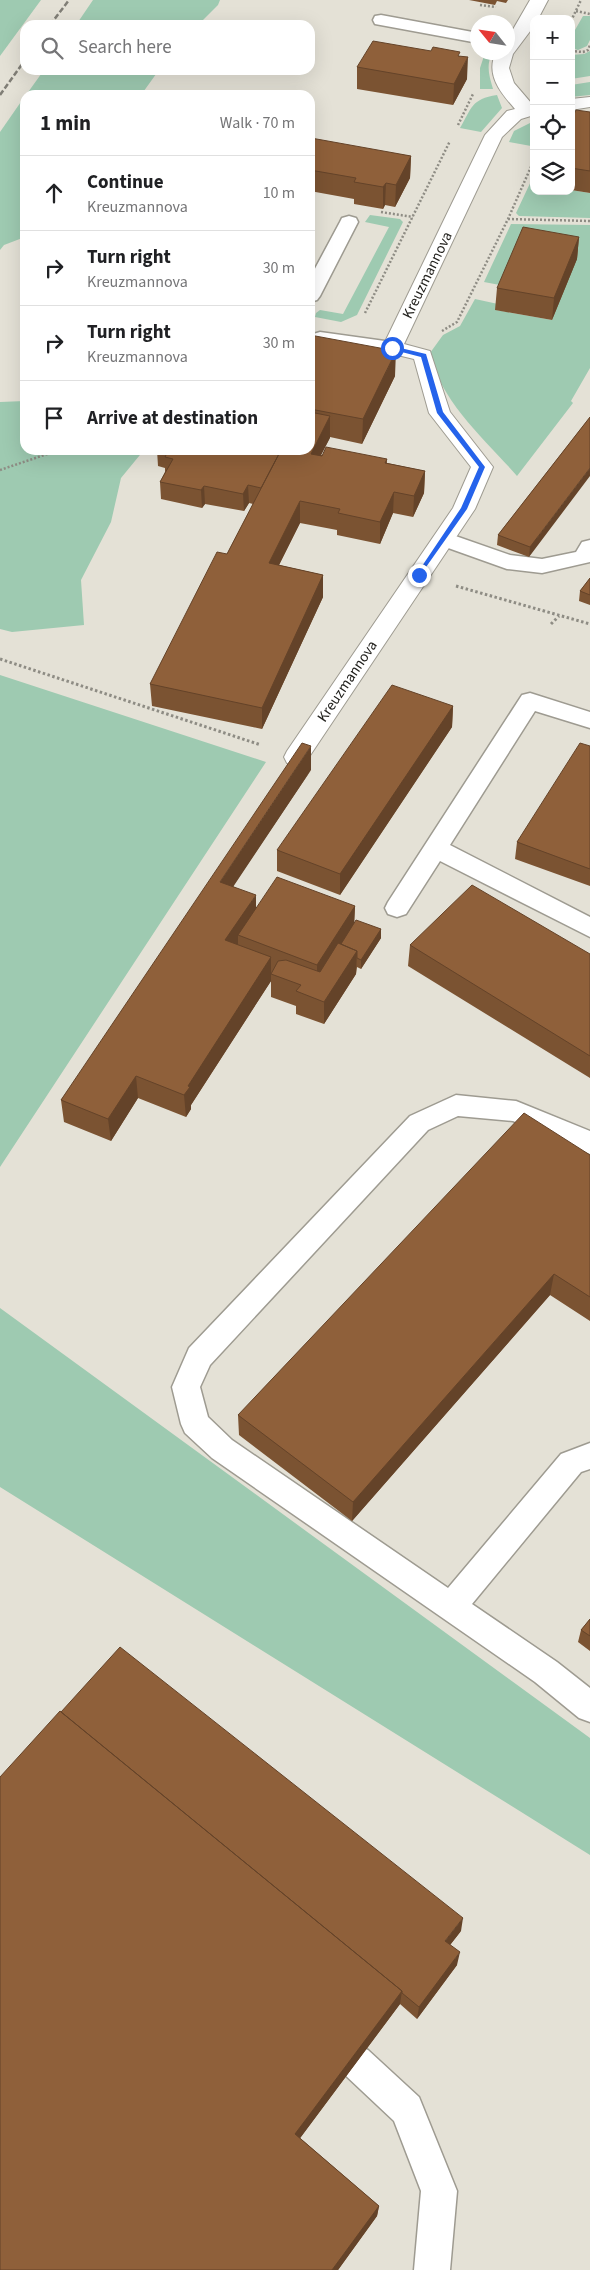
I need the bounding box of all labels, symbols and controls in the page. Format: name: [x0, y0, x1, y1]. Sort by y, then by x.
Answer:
north arrow: [470, 15, 515, 60]
map controls: [530, 15, 575, 195]
button: +: [530, 15, 575, 60]
search box: [20, 20, 315, 75]
icon: search: [38, 34, 66, 62]
text: Search here: [78, 34, 172, 61]
button: −: [530, 60, 575, 105]
button: locate: [530, 105, 575, 150]
text: 1 min: [40, 108, 91, 138]
text: Walk · 70 m: [220, 112, 295, 134]
button: layers: [530, 150, 575, 195]
text: Continue: [87, 169, 164, 196]
icon: ahead: [40, 179, 68, 207]
text: 10 m: [263, 182, 295, 204]
text: Kreuzmannova: [87, 196, 188, 218]
street label: Kreuzmannova: [397, 228, 458, 322]
text: Turn right: [87, 244, 171, 271]
icon: right: [40, 254, 68, 282]
text: 30 m: [263, 257, 295, 279]
text: Kreuzmannova: [87, 271, 188, 293]
text: Turn right: [87, 319, 171, 346]
icon: right: [40, 329, 68, 357]
text: 30 m: [263, 332, 295, 354]
route start: [381, 337, 404, 360]
text: Kreuzmannova: [87, 346, 188, 368]
icon: arrive: [40, 404, 68, 432]
text: Arrive at destination: [87, 405, 258, 432]
route end: [408, 564, 431, 587]
street label: Kreuzmannova: [312, 636, 383, 726]

